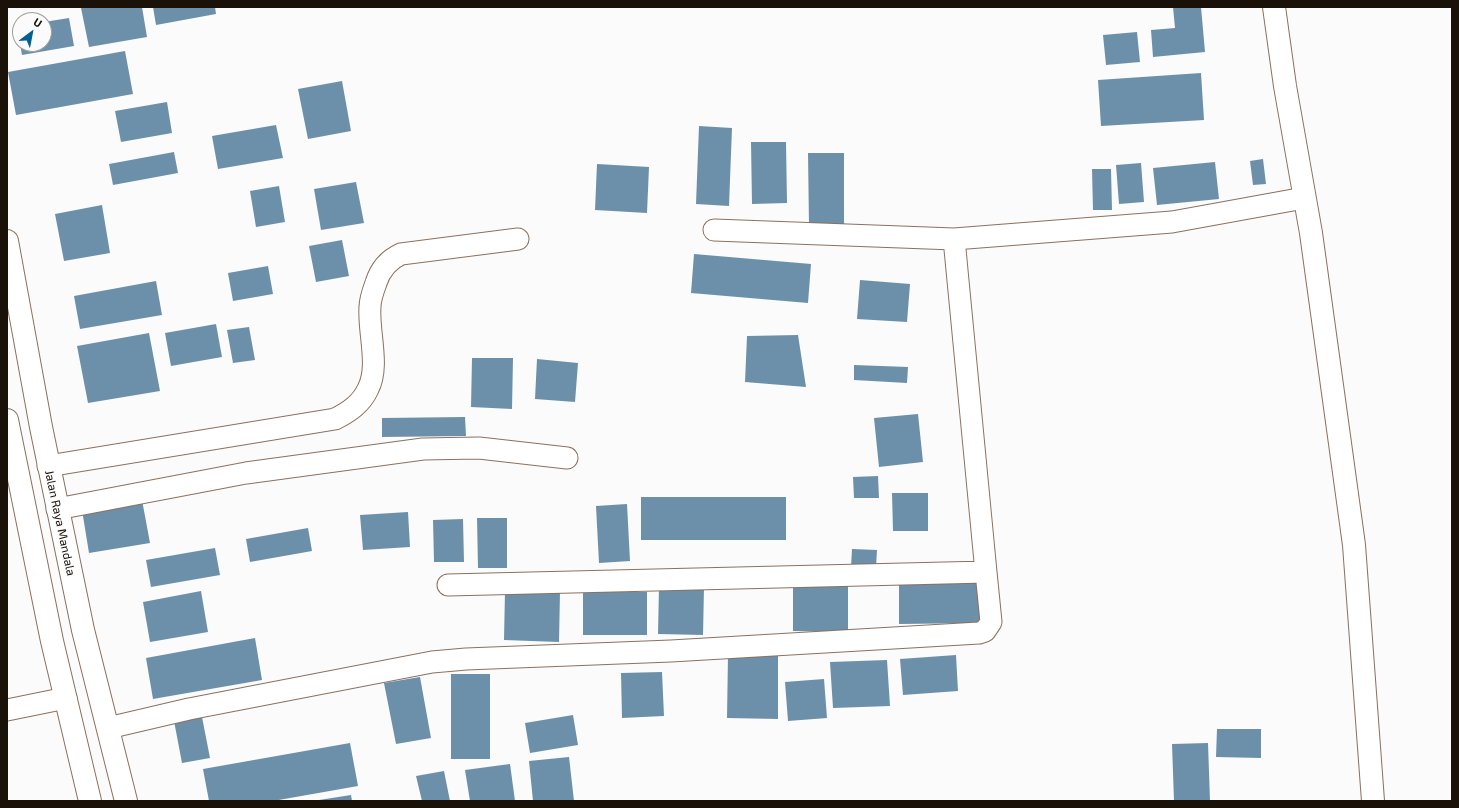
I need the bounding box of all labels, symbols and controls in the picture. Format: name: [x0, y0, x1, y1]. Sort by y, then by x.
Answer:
north arrow: [12, 12, 52, 52]
text: U: [31, 15, 45, 30]
street label: Jalan Raya Mandala: [42, 469, 78, 577]

